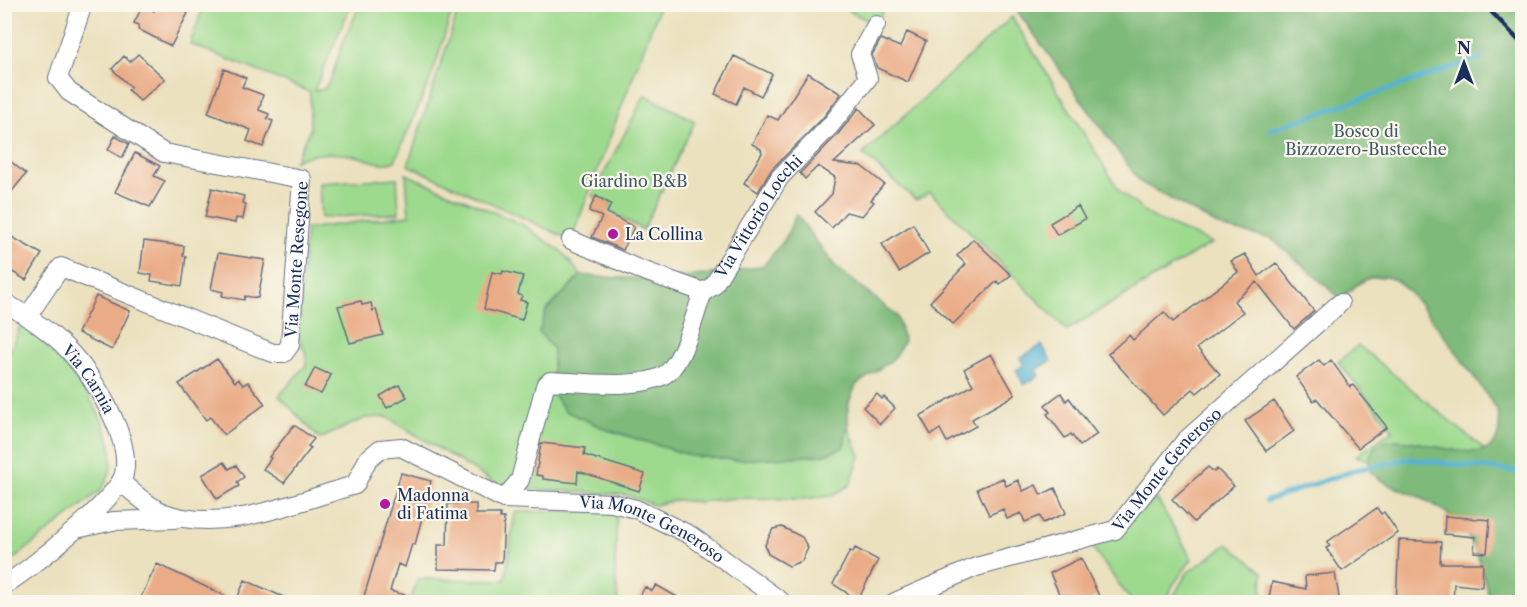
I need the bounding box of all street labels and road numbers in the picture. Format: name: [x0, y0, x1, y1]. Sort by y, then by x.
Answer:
street label: Via Vittorio Locchi: [710, 150, 806, 282]
street label: Via Monte Resegone: [280, 180, 312, 340]
street label: Via Carnia: [57, 339, 120, 417]
street label: Via Monte Generoso: [1107, 403, 1226, 536]
street label: Via Monte Generoso: [578, 492, 728, 567]

